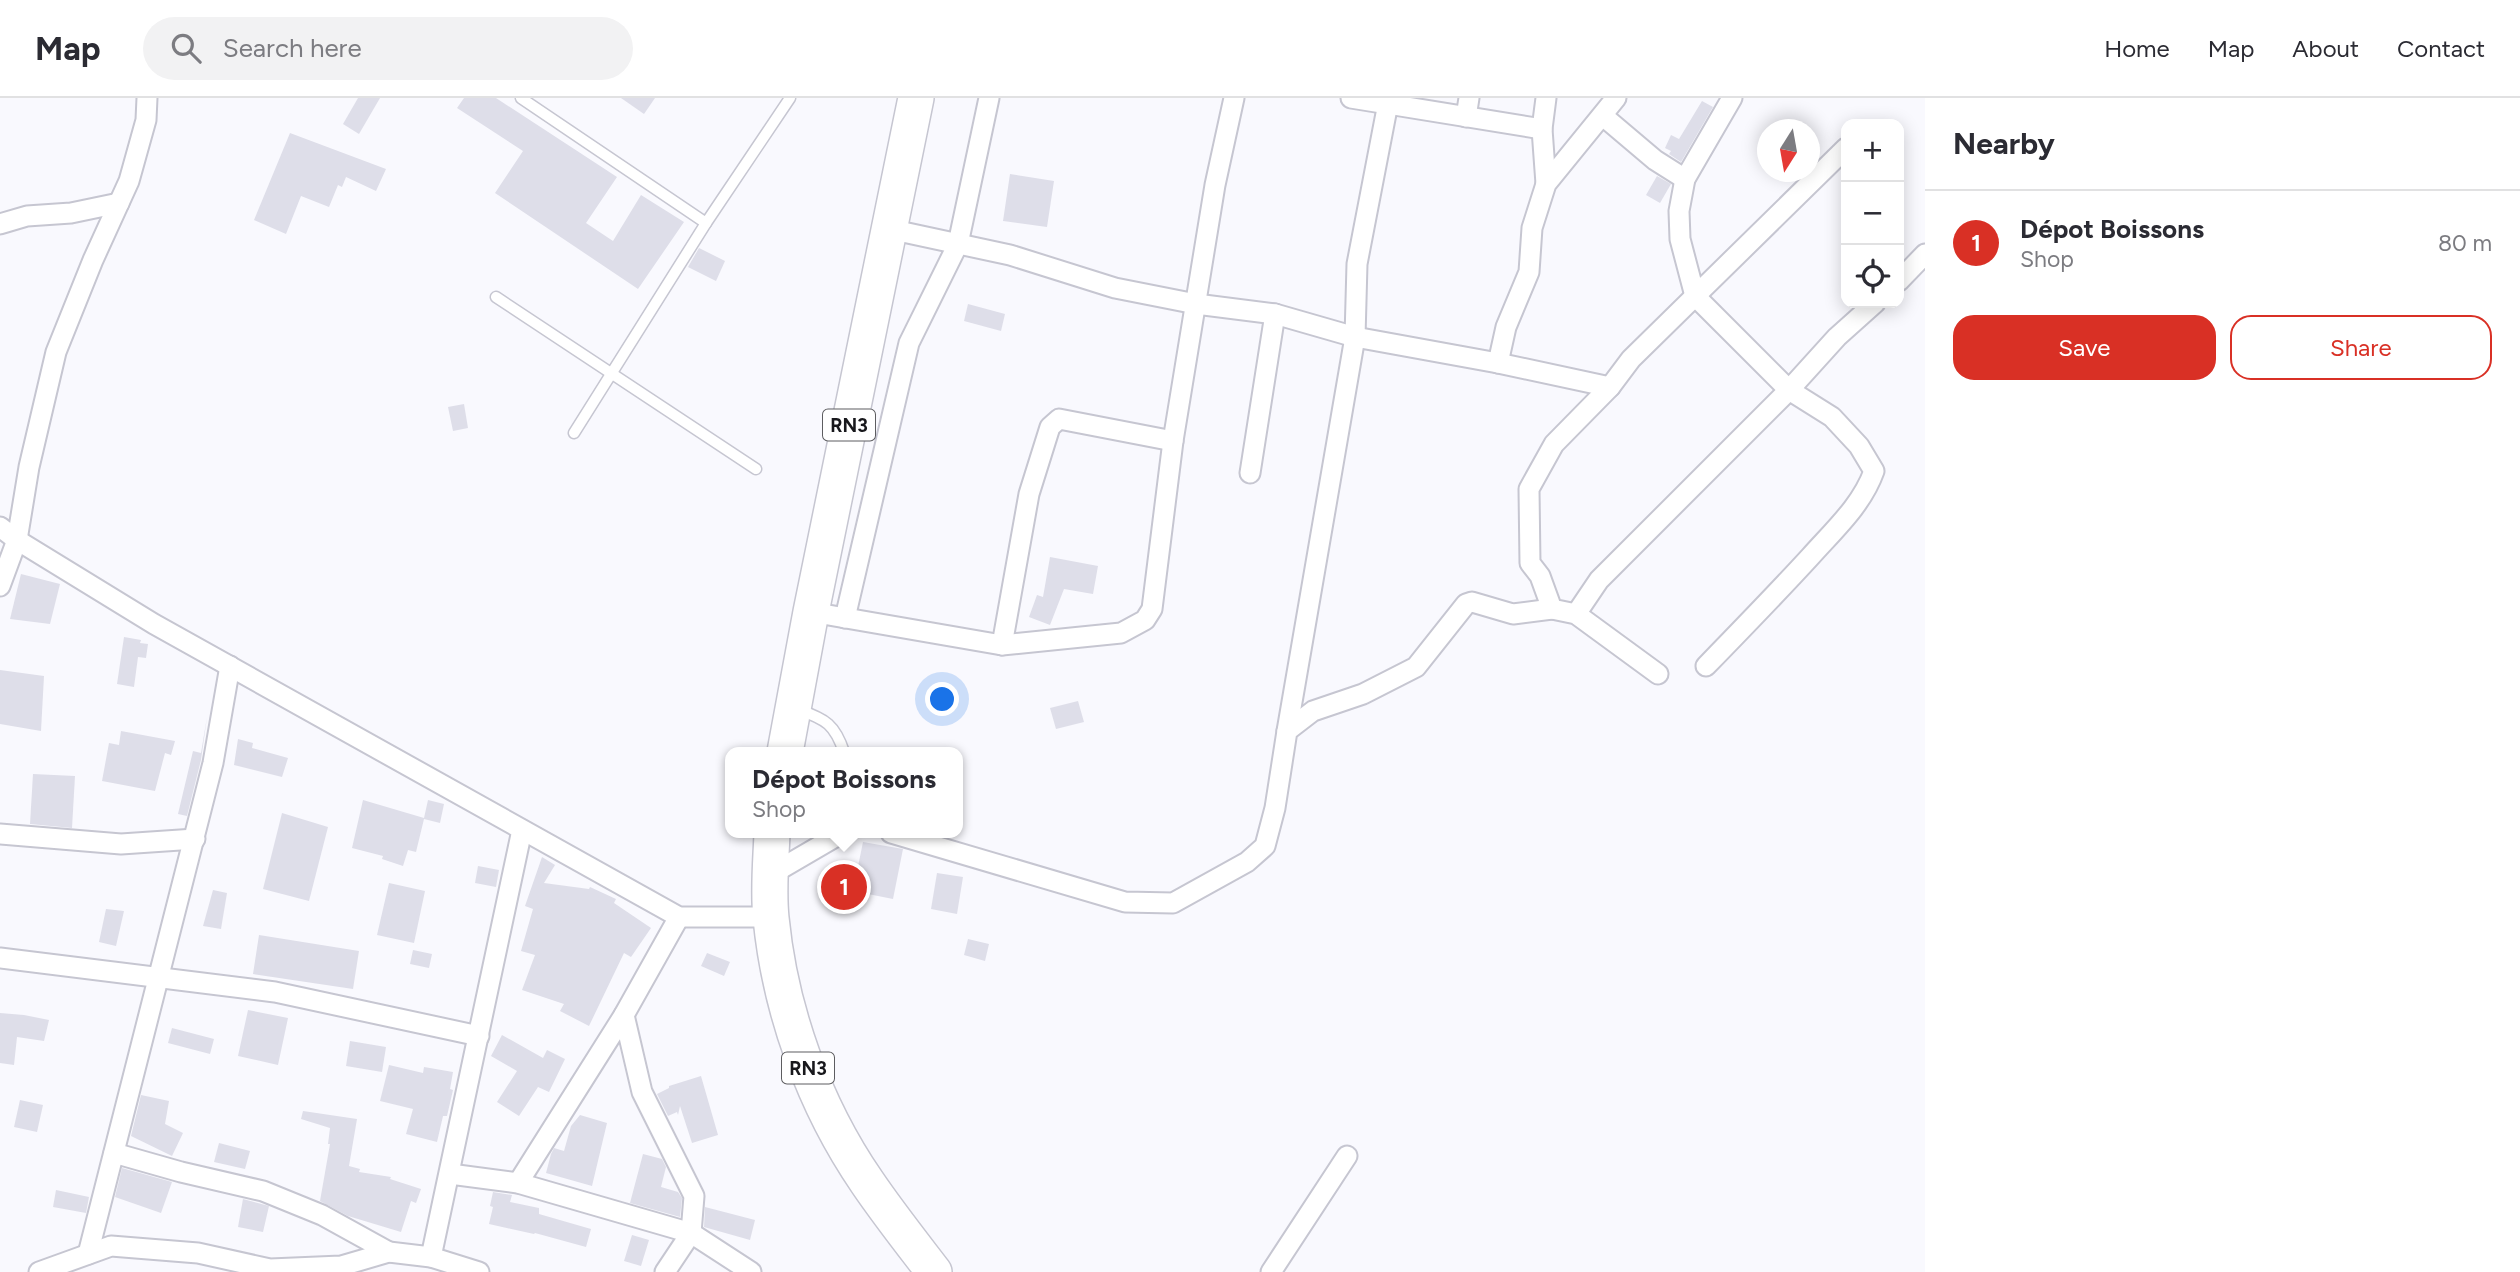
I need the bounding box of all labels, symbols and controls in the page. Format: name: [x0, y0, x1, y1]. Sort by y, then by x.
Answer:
search box: [143, 17, 633, 80]
text: Map: [35, 29, 101, 68]
icon: search: [167, 29, 205, 67]
text: Search here: [223, 32, 362, 64]
text: Home: [2104, 34, 2170, 63]
text: Map: [2208, 34, 2254, 63]
text: About: [2292, 34, 2359, 63]
text: Contact: [2397, 34, 2485, 63]
north arrow: [1757, 119, 1820, 182]
map controls: [1841, 119, 1904, 308]
button: +: [1841, 119, 1904, 182]
text: Nearby: [1953, 125, 2055, 162]
button: −: [1841, 182, 1904, 245]
text: Dépot Boissons: [2020, 213, 2204, 245]
text: 1: [1971, 229, 1981, 257]
text: 80 m: [2438, 229, 2492, 257]
button: locate: [1841, 245, 1904, 308]
text: Shop: [2020, 245, 2074, 273]
button: Save: [1953, 315, 2216, 380]
button: Share: [2230, 315, 2492, 380]
road number: RN3: [823, 410, 875, 440]
your location: [925, 682, 959, 716]
popup: [725, 747, 963, 838]
text: Dépot Boissons: [752, 763, 936, 795]
text: Shop: [752, 795, 806, 823]
pin: 1: [821, 861, 867, 913]
road number: RN3: [782, 1052, 834, 1084]

